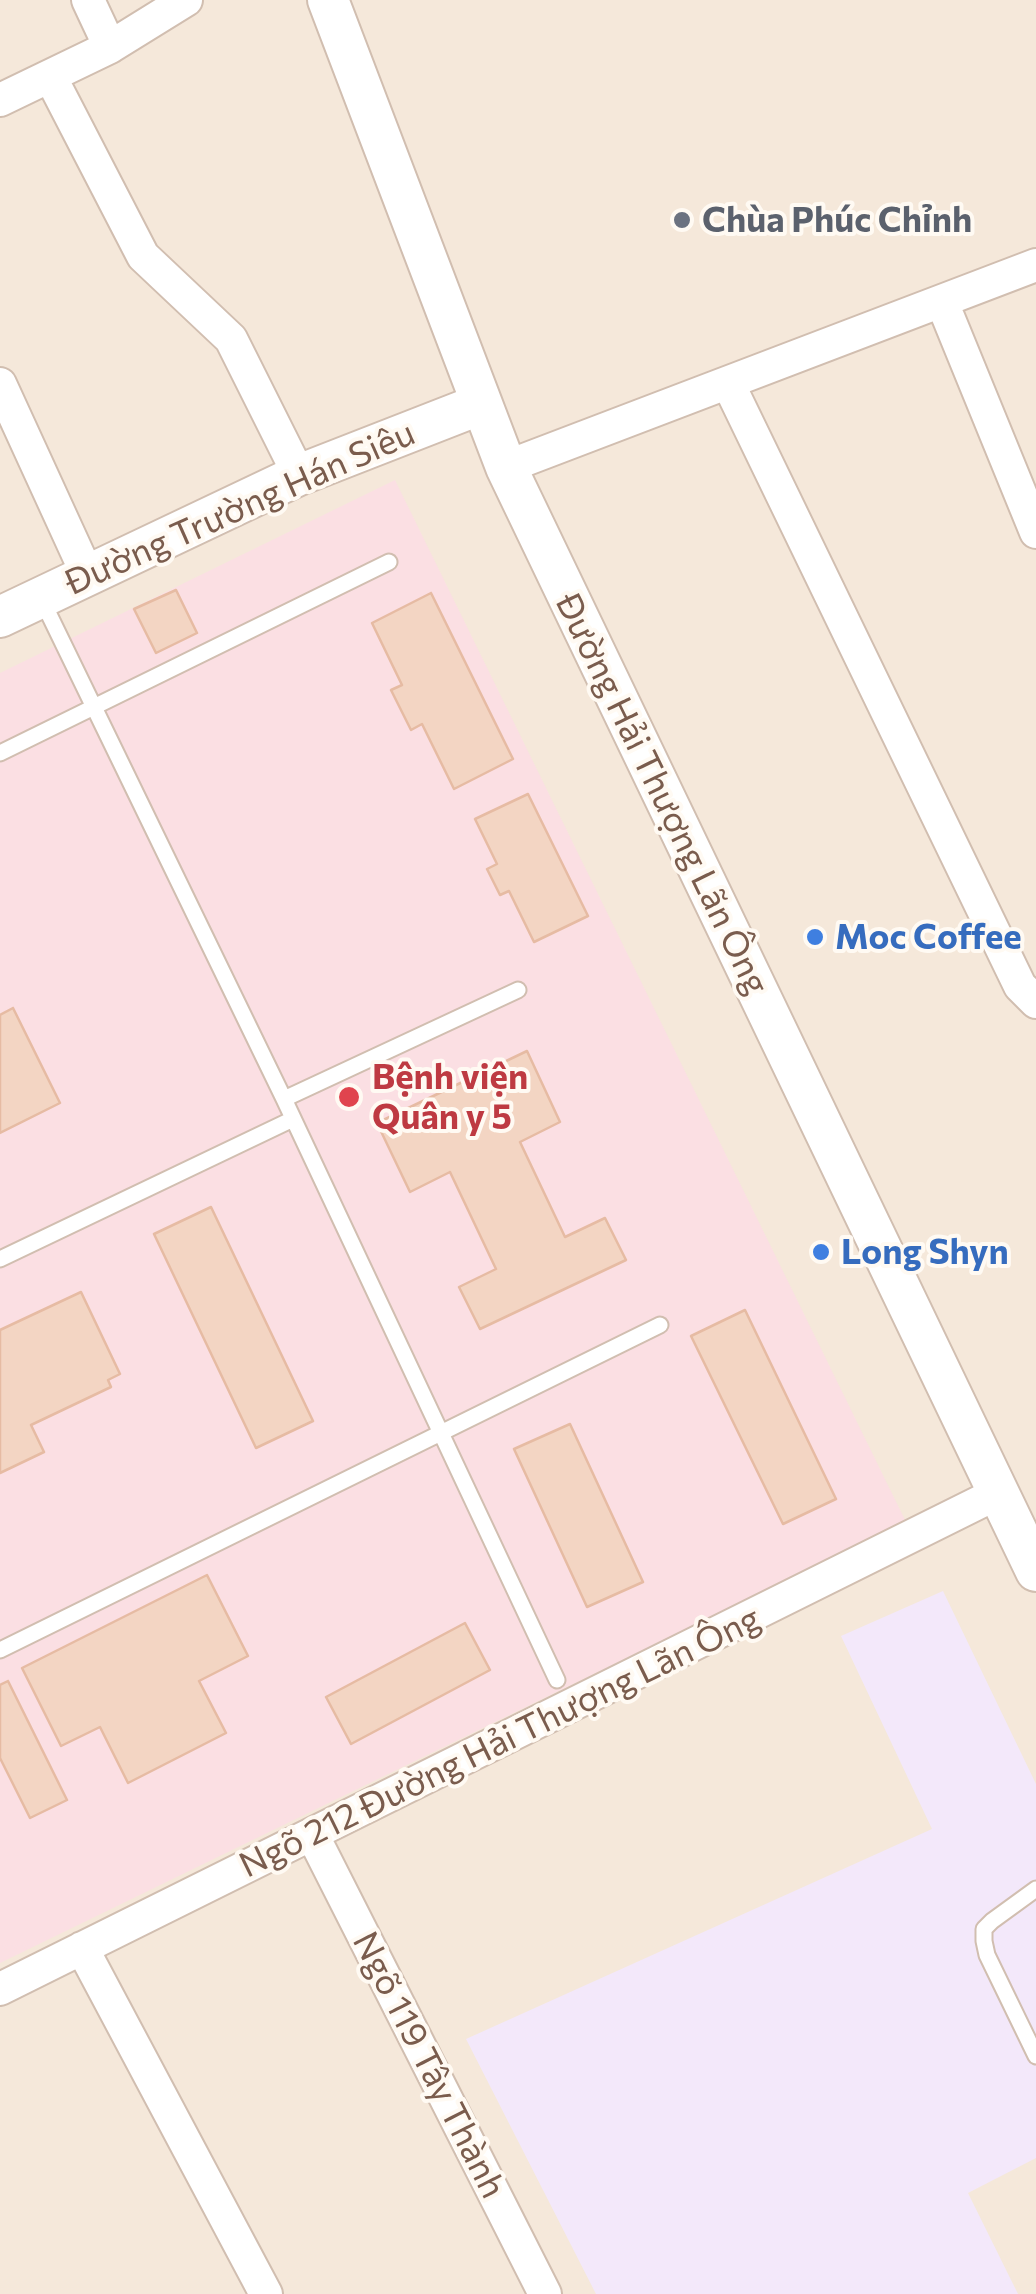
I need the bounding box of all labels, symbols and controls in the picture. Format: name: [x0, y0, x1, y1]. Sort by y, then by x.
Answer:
place label: Chùa Phúc Chỉnh: [702, 199, 972, 241]
marker: Chùa Phúc Chỉnh: [671, 209, 693, 231]
street label: Đường Trường Hán Siêu: [59, 412, 421, 604]
street label: Đường Hải Thượng Lãn Ông: [546, 587, 778, 1001]
place label: Moc Coffee: [835, 916, 1022, 958]
marker: Moc Coffee: [804, 926, 826, 948]
place label: Bệnh viện Quân y 5: [372, 1056, 528, 1138]
marker: Bệnh viện Quân y 5: [336, 1084, 362, 1110]
place label: Long Shyn: [841, 1231, 1009, 1273]
marker: Long Shyn: [810, 1241, 832, 1263]
street label: Ngõ 212 Đường Hải Thượng Lãn Ông: [233, 1597, 767, 1887]
street label: Ngõ 119 Tây Thành: [344, 1925, 514, 2205]

